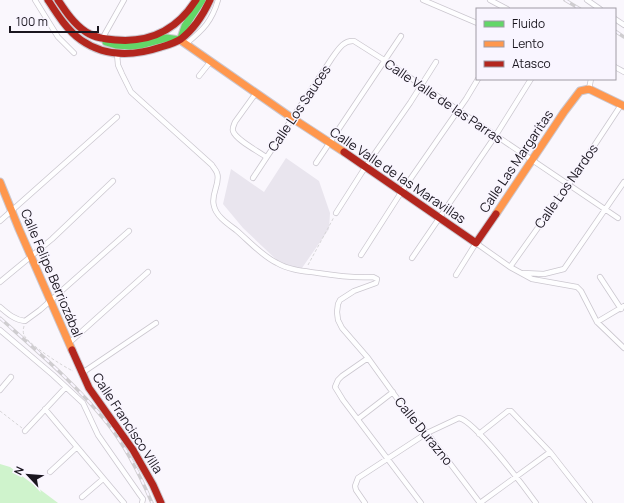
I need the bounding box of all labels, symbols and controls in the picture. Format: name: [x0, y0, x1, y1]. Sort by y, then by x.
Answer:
scale bar: [10, 8, 98, 34]
legend: [476, 8, 616, 80]
text: 100 m: [16, 13, 48, 30]
text: Fluido: [512, 15, 545, 32]
text: Lento: [512, 35, 544, 52]
street label: Calle Valle de las Parras: [381, 55, 507, 147]
text: Atasco: [512, 55, 551, 72]
street label: Calle Los Sauces: [263, 61, 335, 155]
street label: Calle Las Margaritas: [475, 106, 557, 216]
street label: Calle Valle de las Maravillas: [326, 123, 470, 227]
street label: Calle Los Nardos: [530, 140, 602, 232]
street label: Calle Felipe Berriozábal: [17, 206, 87, 340]
street label: Calle Francisco Villa: [89, 369, 167, 477]
street label: Calle Durazno: [391, 393, 457, 469]
north arrow: [8, 455, 48, 495]
text: N: [10, 463, 27, 477]

